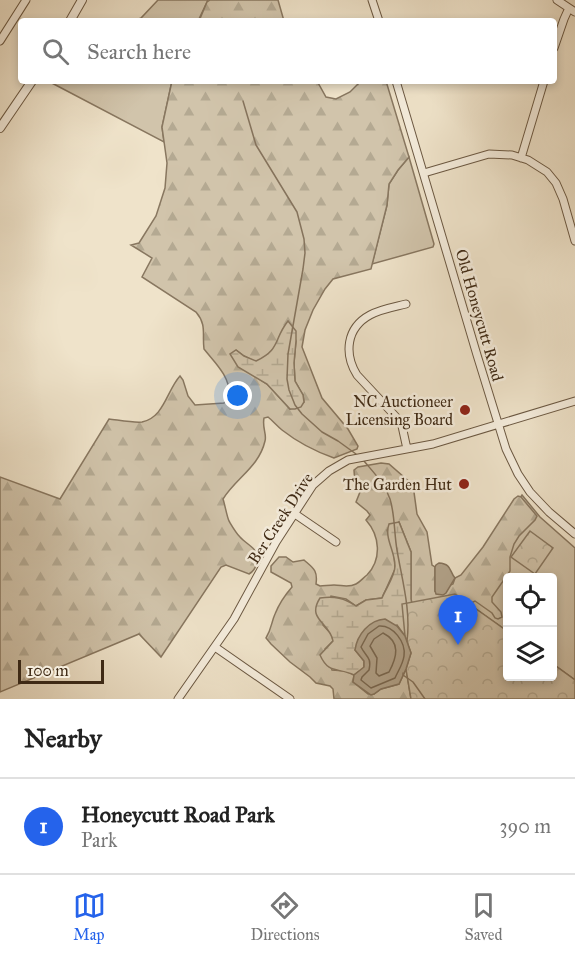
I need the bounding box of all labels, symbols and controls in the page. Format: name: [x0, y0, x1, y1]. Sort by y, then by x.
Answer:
search box: [18, 18, 557, 84]
icon: search: [39, 35, 72, 68]
text: Search here: [87, 38, 191, 65]
street label: Old Honeycutt Road: [452, 247, 507, 383]
your location: [223, 381, 252, 410]
place label: NC Auctioneer Licensing Board: [345, 392, 453, 430]
marker: NC Auctioneer Licensing Board: [458, 403, 472, 417]
street label: Ber Creek Drive: [244, 469, 317, 567]
place label: The Garden Hut: [343, 475, 452, 494]
marker: The Garden Hut: [457, 477, 471, 491]
map controls: [503, 573, 557, 681]
button: locate: [503, 573, 557, 627]
pin: 1: [438, 596, 478, 645]
button: layers: [503, 627, 557, 681]
scale bar: [18, 657, 104, 684]
text: 100 m: [27, 661, 69, 680]
text: Nearby: [24, 722, 102, 754]
text: Honeycutt Road Park: [81, 801, 275, 828]
text: 1: [40, 814, 47, 838]
text: 390 m: [500, 814, 551, 838]
text: Park: [81, 828, 117, 852]
tab: Map: [73, 889, 106, 944]
tab: Directions: [251, 889, 319, 944]
tab: Saved: [464, 889, 502, 944]

